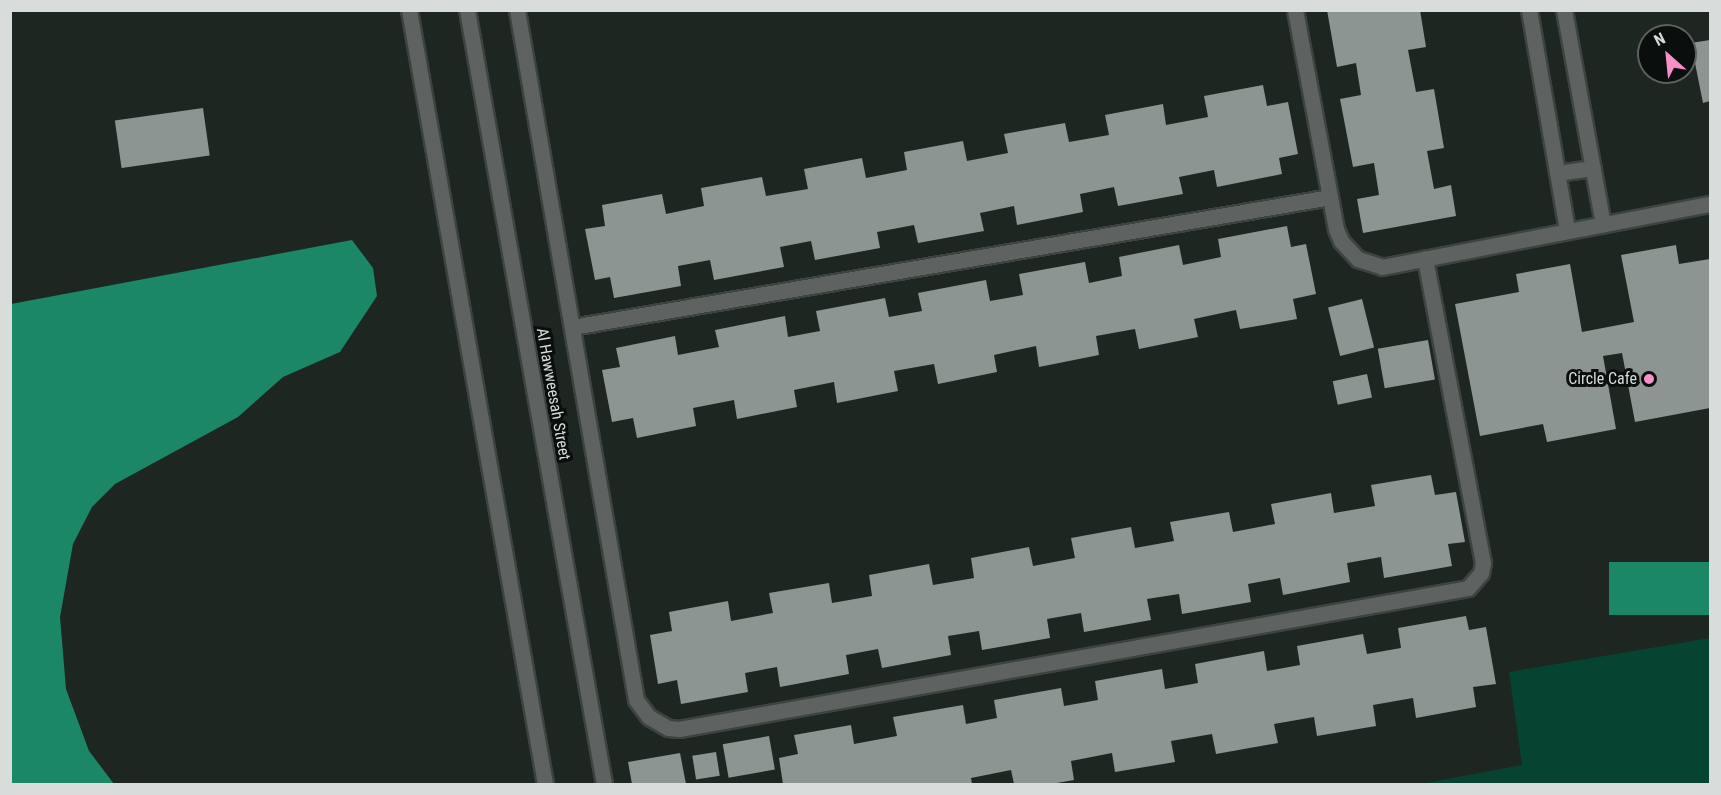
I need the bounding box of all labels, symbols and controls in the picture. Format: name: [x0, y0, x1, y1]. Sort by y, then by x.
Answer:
north arrow: [1637, 24, 1697, 84]
text: N: [1651, 29, 1668, 50]
street label: Al Hawweesah Street: [532, 326, 574, 462]
place label: Circle Cafe: [1568, 369, 1637, 389]
marker: Circle Cafe: [1642, 372, 1656, 386]

